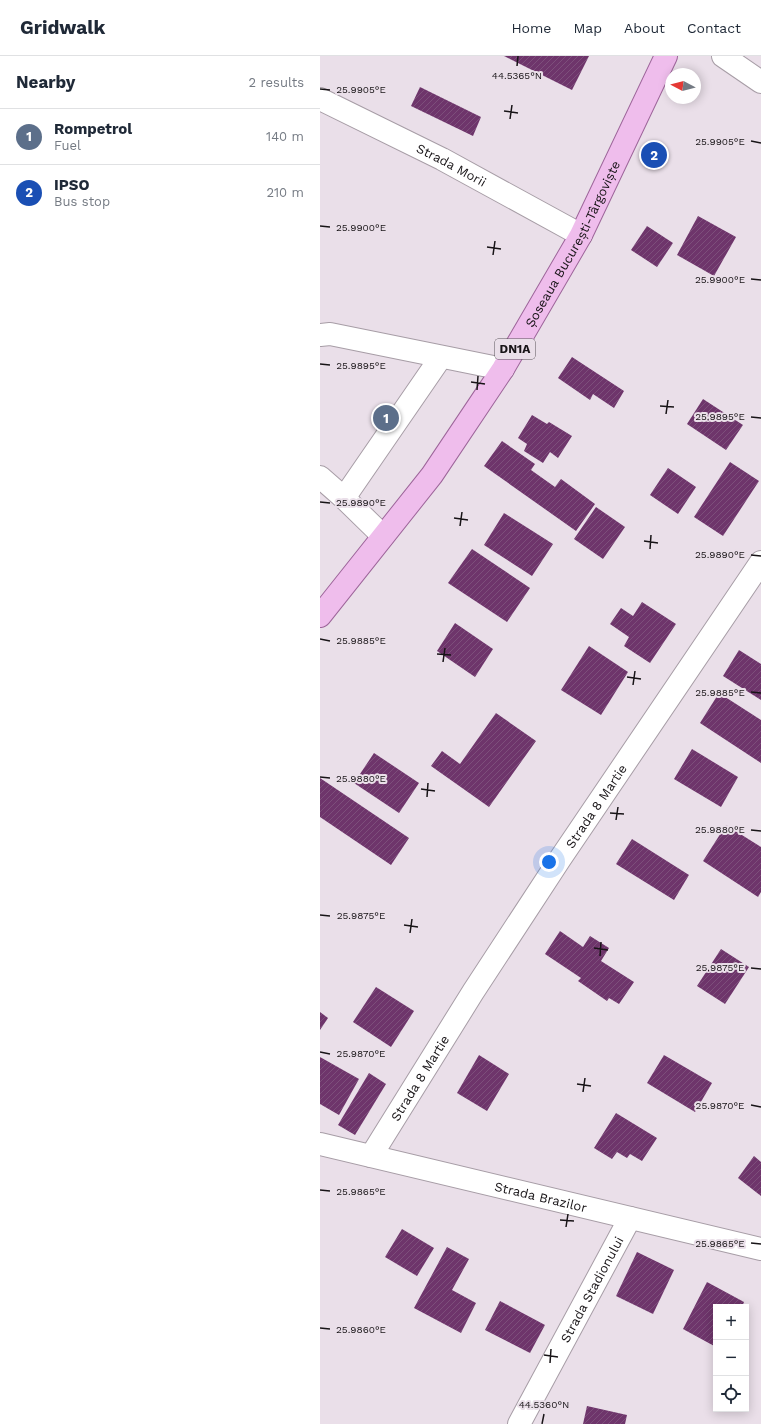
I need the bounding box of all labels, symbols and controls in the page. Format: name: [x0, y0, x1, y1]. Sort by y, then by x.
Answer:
text: Gridwalk: [20, 16, 105, 39]
text: Home: [511, 20, 551, 36]
text: Map: [573, 20, 602, 36]
text: About: [624, 20, 665, 36]
text: Contact: [687, 20, 741, 36]
north arrow: [665, 68, 701, 104]
text: 44.5365°N: [492, 70, 542, 81]
text: Nearby: [16, 72, 75, 92]
text: 2 results: [249, 75, 304, 90]
text: 25.9905°E: [336, 84, 386, 95]
text: Rompetrol: [54, 120, 132, 138]
text: 1: [26, 129, 32, 144]
text: 140 m: [266, 129, 304, 144]
text: 25.9905°E: [695, 136, 745, 147]
text: Fuel: [54, 138, 81, 153]
pin: 2: [641, 140, 667, 170]
street label: Strada Morii: [414, 141, 489, 190]
street label: Șoseaua București-Târgoviște: [522, 158, 623, 330]
text: IPSO: [54, 176, 90, 194]
text: 2: [25, 185, 33, 200]
text: 210 m: [266, 185, 304, 200]
text: Bus stop: [54, 194, 110, 209]
text: 25.9900°E: [336, 222, 386, 233]
text: 25.9900°E: [695, 274, 745, 285]
road number: DN1A: [495, 339, 535, 359]
text: 25.9895°E: [336, 360, 386, 371]
pin: 1: [373, 403, 399, 433]
text: 25.9895°E: [695, 411, 745, 422]
text: 25.9890°E: [336, 497, 386, 508]
text: 25.9890°E: [695, 549, 745, 560]
text: 25.9885°E: [336, 635, 386, 646]
text: 25.9885°E: [695, 687, 745, 698]
street label: Strada 8 Martie: [563, 761, 630, 851]
text: 25.9880°E: [336, 773, 386, 784]
text: 25.9880°E: [695, 824, 745, 835]
your location: [539, 852, 559, 872]
text: 25.9875°E: [337, 910, 385, 921]
text: 25.9875°E: [696, 962, 744, 973]
street label: Strada 8 Martie: [388, 1033, 452, 1124]
text: 25.9870°E: [337, 1048, 385, 1059]
text: 25.9870°E: [696, 1100, 744, 1111]
street label: Strada Brazilor: [493, 1179, 588, 1215]
text: 25.9865°E: [336, 1186, 386, 1197]
street label: Strada Stadionului: [557, 1234, 627, 1345]
text: 25.9865°E: [695, 1238, 745, 1249]
map controls: [713, 1304, 749, 1412]
button: +: [713, 1304, 749, 1340]
text: 25.9860°E: [336, 1324, 386, 1335]
button: −: [713, 1340, 749, 1376]
button: locate: [713, 1376, 749, 1412]
text: 44.5360°N: [519, 1399, 569, 1410]

